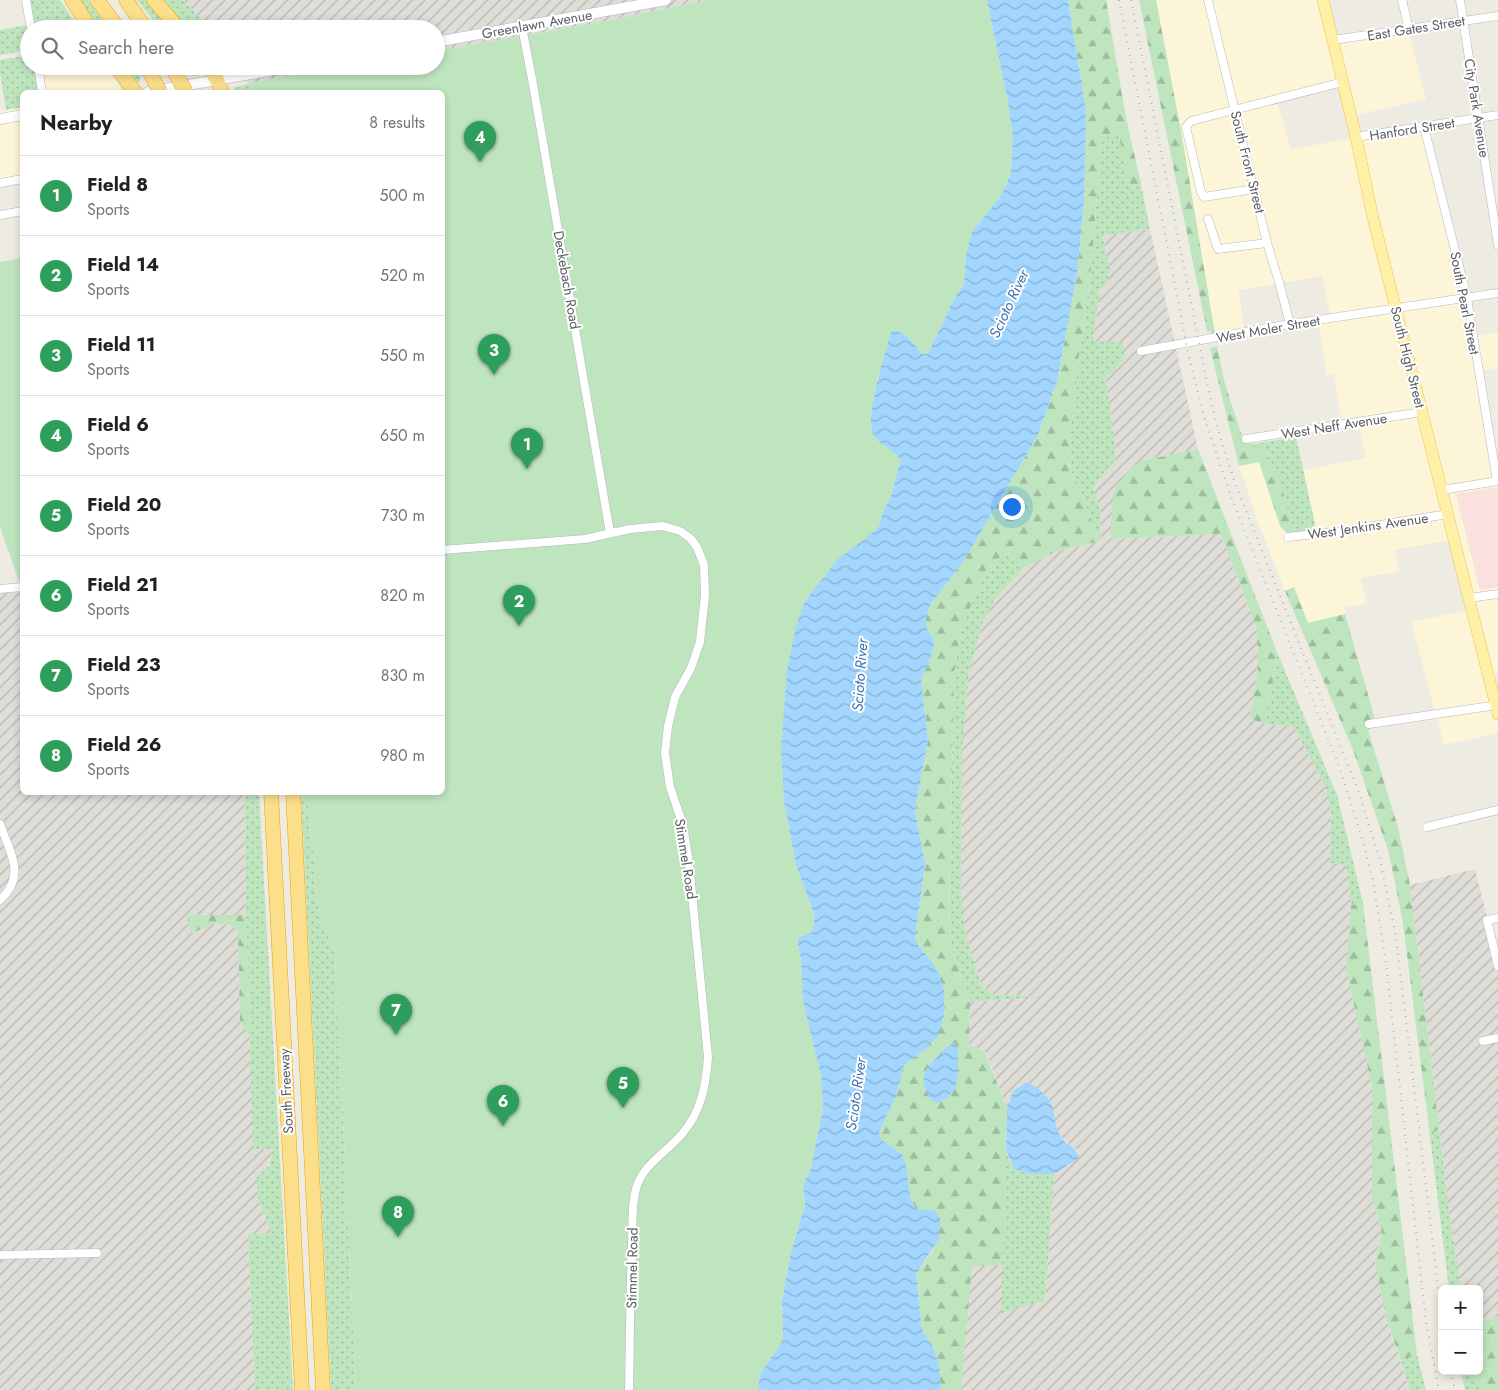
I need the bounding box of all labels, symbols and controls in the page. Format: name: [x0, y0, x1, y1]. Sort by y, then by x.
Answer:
street label: Greenlawn Avenue: [480, 4, 594, 44]
street label: East Gates Street: [1366, 10, 1467, 46]
search box: [20, 20, 445, 75]
icon: search: [38, 34, 66, 62]
text: Search here: [78, 34, 174, 61]
street label: City Park Avenue: [1459, 57, 1495, 159]
text: Nearby: [40, 108, 112, 138]
street label: South Front Street: [1226, 109, 1271, 216]
text: 8 results: [369, 111, 425, 134]
street label: Hanford Street: [1368, 112, 1457, 146]
pin: 4: [464, 121, 496, 162]
text: Field 8: [87, 171, 148, 198]
text: 1: [52, 184, 60, 207]
text: 500 m: [379, 184, 425, 207]
text: Sports: [87, 198, 129, 221]
street label: Deckebach Road: [548, 229, 586, 331]
street label: South Pearl Street: [1445, 250, 1485, 357]
text: Field 14: [87, 251, 159, 278]
text: 2: [51, 264, 61, 287]
text: 520 m: [380, 264, 425, 287]
water label: Scioto River: [984, 265, 1035, 342]
text: Sports: [87, 278, 129, 301]
street label: South High Street: [1386, 304, 1430, 411]
street label: West Moler Street: [1215, 310, 1322, 348]
text: Field 11: [87, 331, 156, 358]
pin: 3: [478, 334, 510, 375]
text: 3: [51, 344, 61, 367]
text: 550 m: [380, 344, 425, 367]
text: Sports: [87, 358, 129, 381]
street label: West Neff Avenue: [1280, 408, 1388, 444]
text: Field 6: [87, 411, 149, 438]
text: 4: [50, 424, 62, 447]
text: 650 m: [380, 424, 425, 447]
pin: 1: [511, 428, 543, 469]
text: Sports: [87, 438, 129, 461]
text: Field 20: [87, 491, 161, 518]
your location: [999, 494, 1025, 520]
text: 5: [51, 504, 61, 527]
text: 730 m: [381, 504, 425, 527]
street label: West Jenkins Avenue: [1306, 508, 1430, 544]
text: Sports: [87, 518, 129, 541]
text: Field 21: [87, 571, 158, 598]
text: 6: [51, 584, 61, 607]
text: 820 m: [380, 584, 425, 607]
pin: 2: [503, 585, 535, 626]
text: Sports: [87, 598, 129, 621]
water label: Scioto River: [846, 637, 874, 712]
text: Field 23: [87, 651, 160, 678]
text: 7: [51, 664, 61, 687]
text: 830 m: [381, 664, 425, 687]
text: Sports: [87, 678, 129, 701]
text: Field 26: [87, 731, 161, 758]
text: 8: [51, 744, 61, 767]
text: 980 m: [380, 744, 425, 767]
text: Sports: [87, 758, 129, 781]
street label: Stimmel Road: [670, 817, 702, 901]
pin: 7: [380, 994, 412, 1035]
street label: South Freeway: [274, 1047, 298, 1134]
water label: Scioto River: [840, 1055, 872, 1132]
pin: 5: [607, 1067, 639, 1108]
pin: 6: [487, 1085, 519, 1126]
pin: 8: [382, 1196, 414, 1237]
street label: Stimmel Road: [621, 1227, 643, 1309]
map controls: [1438, 1285, 1483, 1375]
button: +: [1438, 1285, 1483, 1330]
button: −: [1438, 1330, 1483, 1375]

